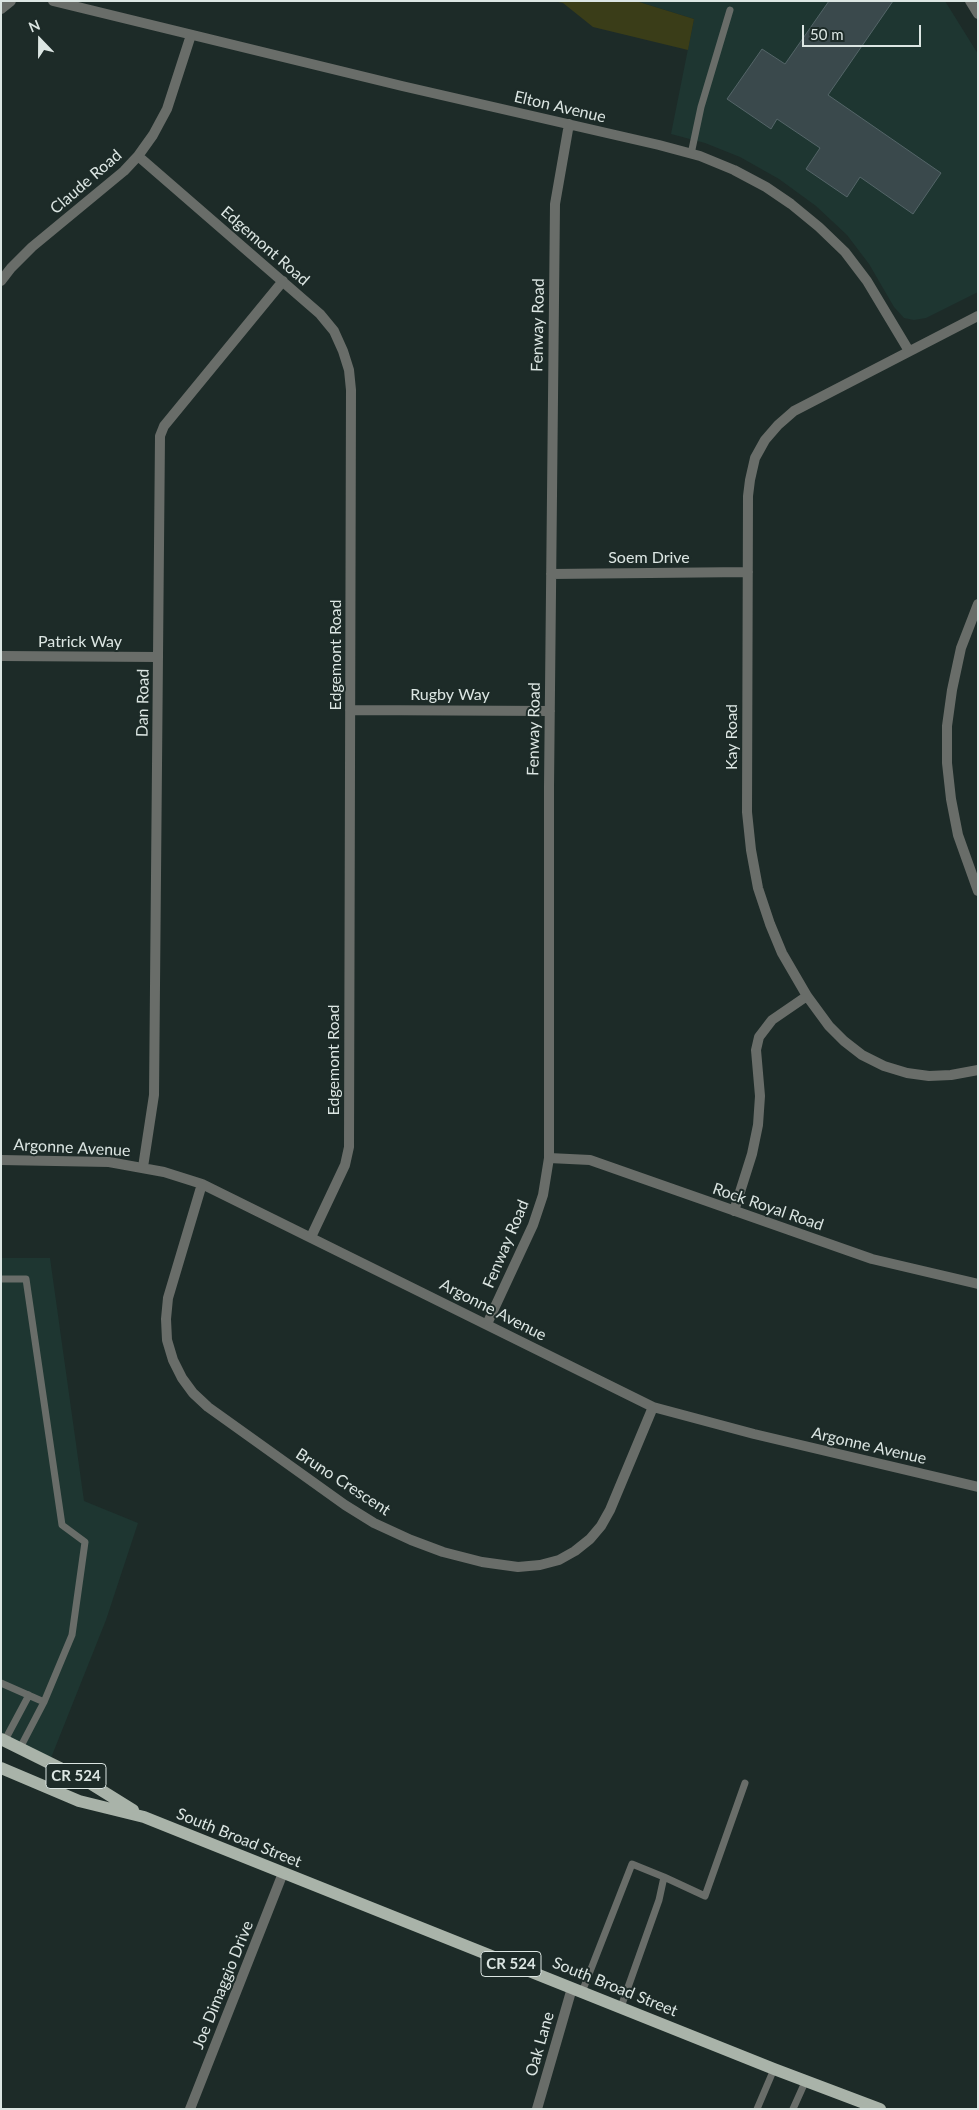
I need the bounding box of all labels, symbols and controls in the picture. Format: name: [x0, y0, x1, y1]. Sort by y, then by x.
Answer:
north arrow: [15, 15, 65, 65]
scale bar: [804, 15, 923, 47]
text: N: [26, 16, 42, 36]
text: 50 m: [810, 25, 844, 43]
street label: Elton Avenue: [512, 87, 608, 127]
street label: Claude Road: [46, 146, 126, 218]
street label: Edgemont Road: [217, 202, 313, 290]
street label: Fenway Road: [528, 278, 548, 372]
street label: Soem Drive: [608, 548, 690, 568]
street label: Edgemont Road: [326, 600, 346, 710]
street label: Patrick Way: [38, 632, 122, 652]
street label: Dan Road: [133, 669, 153, 737]
street label: Fenway Road: [524, 682, 544, 776]
street label: Rugby Way: [410, 685, 490, 705]
street label: Kay Road: [722, 704, 742, 770]
street label: Edgemont Road: [324, 1005, 344, 1115]
street label: Argonne Avenue: [13, 1135, 131, 1161]
street label: Rock Royal Road: [710, 1179, 826, 1235]
street label: Fenway Road: [479, 1197, 533, 1291]
street label: Argonne Avenue: [436, 1275, 550, 1345]
street label: Argonne Avenue: [810, 1423, 928, 1469]
street label: Bruno Crescent: [292, 1444, 394, 1520]
road number: CR 524: [46, 1764, 106, 1788]
street label: South Broad Street: [174, 1804, 304, 1872]
street label: Joe Dimaggio Drive: [188, 1918, 258, 2052]
road number: CR 524: [481, 1952, 541, 1976]
street label: South Broad Street: [550, 1953, 680, 2021]
street label: Oak Lane: [522, 2009, 558, 2079]

